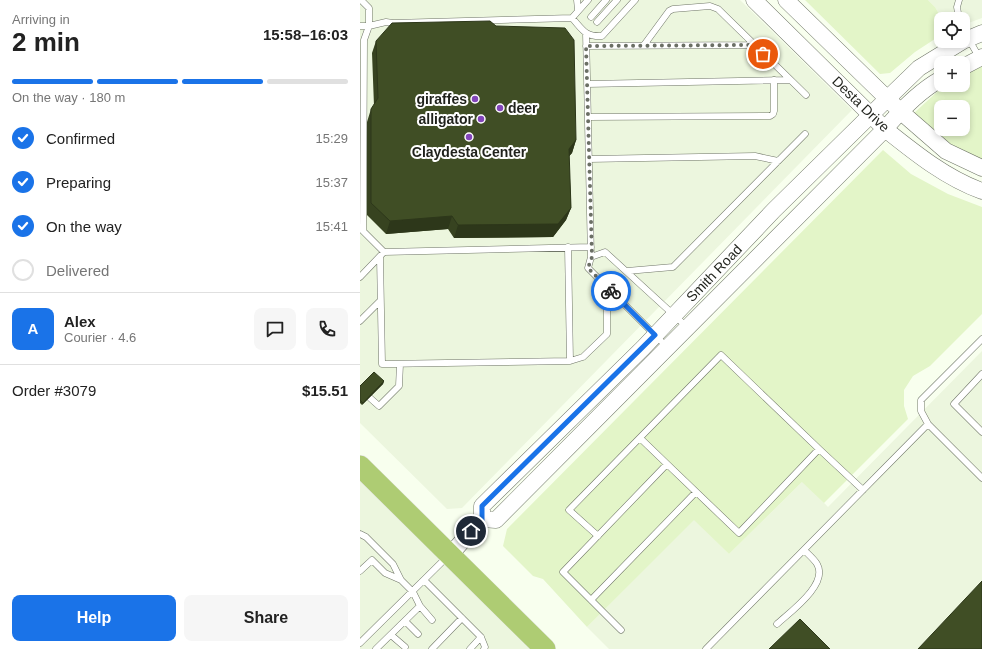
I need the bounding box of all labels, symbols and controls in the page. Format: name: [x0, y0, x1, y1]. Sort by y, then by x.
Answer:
text: Arriving in: [12, 12, 70, 27]
map controls: [934, 12, 970, 136]
button: locate: [934, 12, 970, 48]
text: 15:58–16:03: [263, 26, 348, 43]
text: 2 min: [12, 27, 80, 57]
pin: [746, 37, 780, 71]
icon: bag: [752, 43, 774, 65]
button: +: [934, 56, 970, 92]
street label: Desta Drive: [829, 73, 893, 135]
text: On the way · 180 m: [12, 90, 125, 105]
place label: giraffes: [416, 91, 467, 107]
marker: giraffes: [470, 94, 480, 104]
place label: deer: [508, 100, 538, 116]
button: −: [934, 100, 970, 136]
marker: deer: [495, 103, 505, 113]
place label: alligator: [419, 111, 474, 127]
marker: alligator: [476, 114, 486, 124]
icon: check: [12, 127, 34, 149]
text: Confirmed: [46, 130, 115, 147]
text: 15:29: [315, 131, 348, 146]
marker: Claydesta Center: [464, 132, 474, 142]
place label: Claydesta Center: [412, 144, 527, 160]
icon: check: [12, 171, 34, 193]
text: Preparing: [46, 174, 111, 191]
text: 15:37: [315, 175, 348, 190]
icon: check: [12, 215, 34, 237]
text: On the way: [46, 218, 122, 235]
text: 15:41: [315, 219, 348, 234]
street label: Smith Road: [683, 241, 745, 305]
text: Delivered: [46, 262, 109, 279]
courier: [591, 271, 631, 311]
icon: bike: [600, 280, 622, 302]
button: chat: [254, 308, 296, 350]
button: phone: [306, 308, 348, 350]
text: Alex: [64, 313, 96, 330]
text: A: [28, 320, 38, 337]
text: Courier · 4.6: [64, 330, 136, 345]
text: Order #3079: [12, 382, 96, 399]
text: $15.51: [302, 382, 348, 399]
pin: [454, 514, 488, 548]
icon: home: [460, 520, 482, 542]
button: Help: [12, 595, 176, 641]
button: Share: [184, 595, 348, 641]

